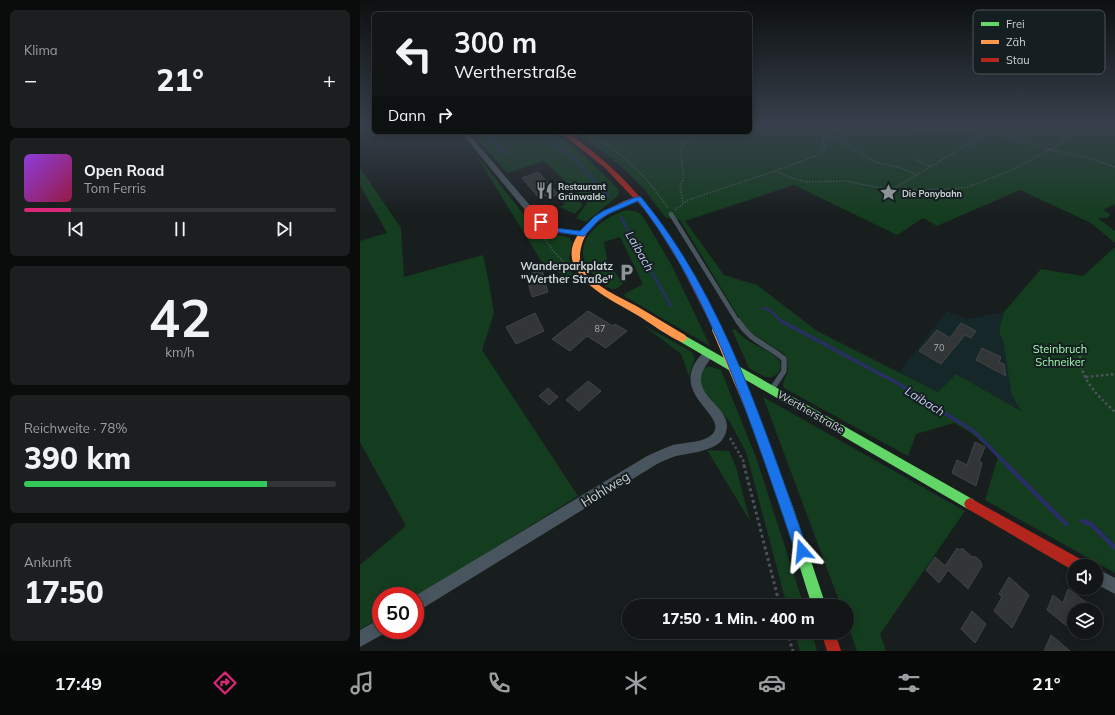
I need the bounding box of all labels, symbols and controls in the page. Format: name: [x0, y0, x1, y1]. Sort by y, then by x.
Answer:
legend: [973, 10, 1105, 74]
text: Frei: [1006, 17, 1025, 31]
text: 300 m: [454, 25, 537, 60]
icon: left: [388, 28, 440, 80]
text: Zäh: [1006, 35, 1026, 49]
text: Klima: [24, 42, 58, 58]
text: Stau: [1006, 53, 1030, 67]
text: Wertherstraße: [454, 60, 576, 83]
text: 21°: [156, 61, 204, 99]
text: −: [24, 66, 37, 94]
text: +: [323, 66, 336, 94]
icon: right: [434, 104, 456, 126]
text: Dann: [388, 106, 426, 125]
text: Open Road: [84, 161, 164, 180]
text: Tom Ferris: [84, 180, 146, 196]
restaurant icon: Restaurant Grünwalde: [535, 181, 555, 201]
place label: Restaurant Grünwalde: [558, 181, 606, 202]
place icon: Die Ponybahn: [879, 183, 899, 203]
place label: Die Ponybahn: [902, 188, 962, 200]
pin: [524, 205, 558, 239]
icon: arrive: [530, 211, 552, 233]
icon: previous: [65, 218, 87, 240]
icon: pause: [169, 218, 191, 240]
icon: next: [273, 218, 295, 240]
water label: Laibach: [623, 228, 657, 274]
place label: Wanderparkplatz "Werther Straße": [520, 259, 613, 286]
parking icon: Wanderparkplatz "Werther Straße": [616, 262, 636, 282]
text: 42: [149, 285, 211, 350]
house number: 87: [595, 323, 605, 334]
house number: 70: [934, 342, 944, 353]
park label: Steinbruch Schneiker: [1033, 342, 1087, 369]
text: km/h: [165, 344, 195, 360]
water label: Laibach: [902, 383, 948, 419]
street label: Wertherstraße: [775, 387, 847, 437]
text: Reichweite · 78%: [24, 420, 128, 436]
text: 390 km: [24, 439, 131, 477]
street label: Hohlweg: [578, 468, 632, 510]
position arrow: [781, 530, 823, 572]
text: Ankunft: [24, 554, 72, 570]
map controls: [1067, 559, 1103, 639]
button: sound: [1067, 559, 1103, 595]
text: 17:50: [24, 573, 104, 611]
speed limit sign: 50: [372, 587, 424, 639]
button: layers: [1067, 603, 1103, 639]
text: 17:50 · 1 Min. · 400 m: [661, 609, 815, 628]
icon: directions: [211, 669, 239, 697]
icon: music: [348, 669, 376, 697]
icon: phone: [485, 669, 513, 697]
icon: climate: [622, 669, 650, 697]
icon: car: [758, 669, 786, 697]
icon: filters: [895, 669, 923, 697]
text: 17:49: [54, 672, 102, 695]
text: 21°: [1032, 672, 1061, 695]

